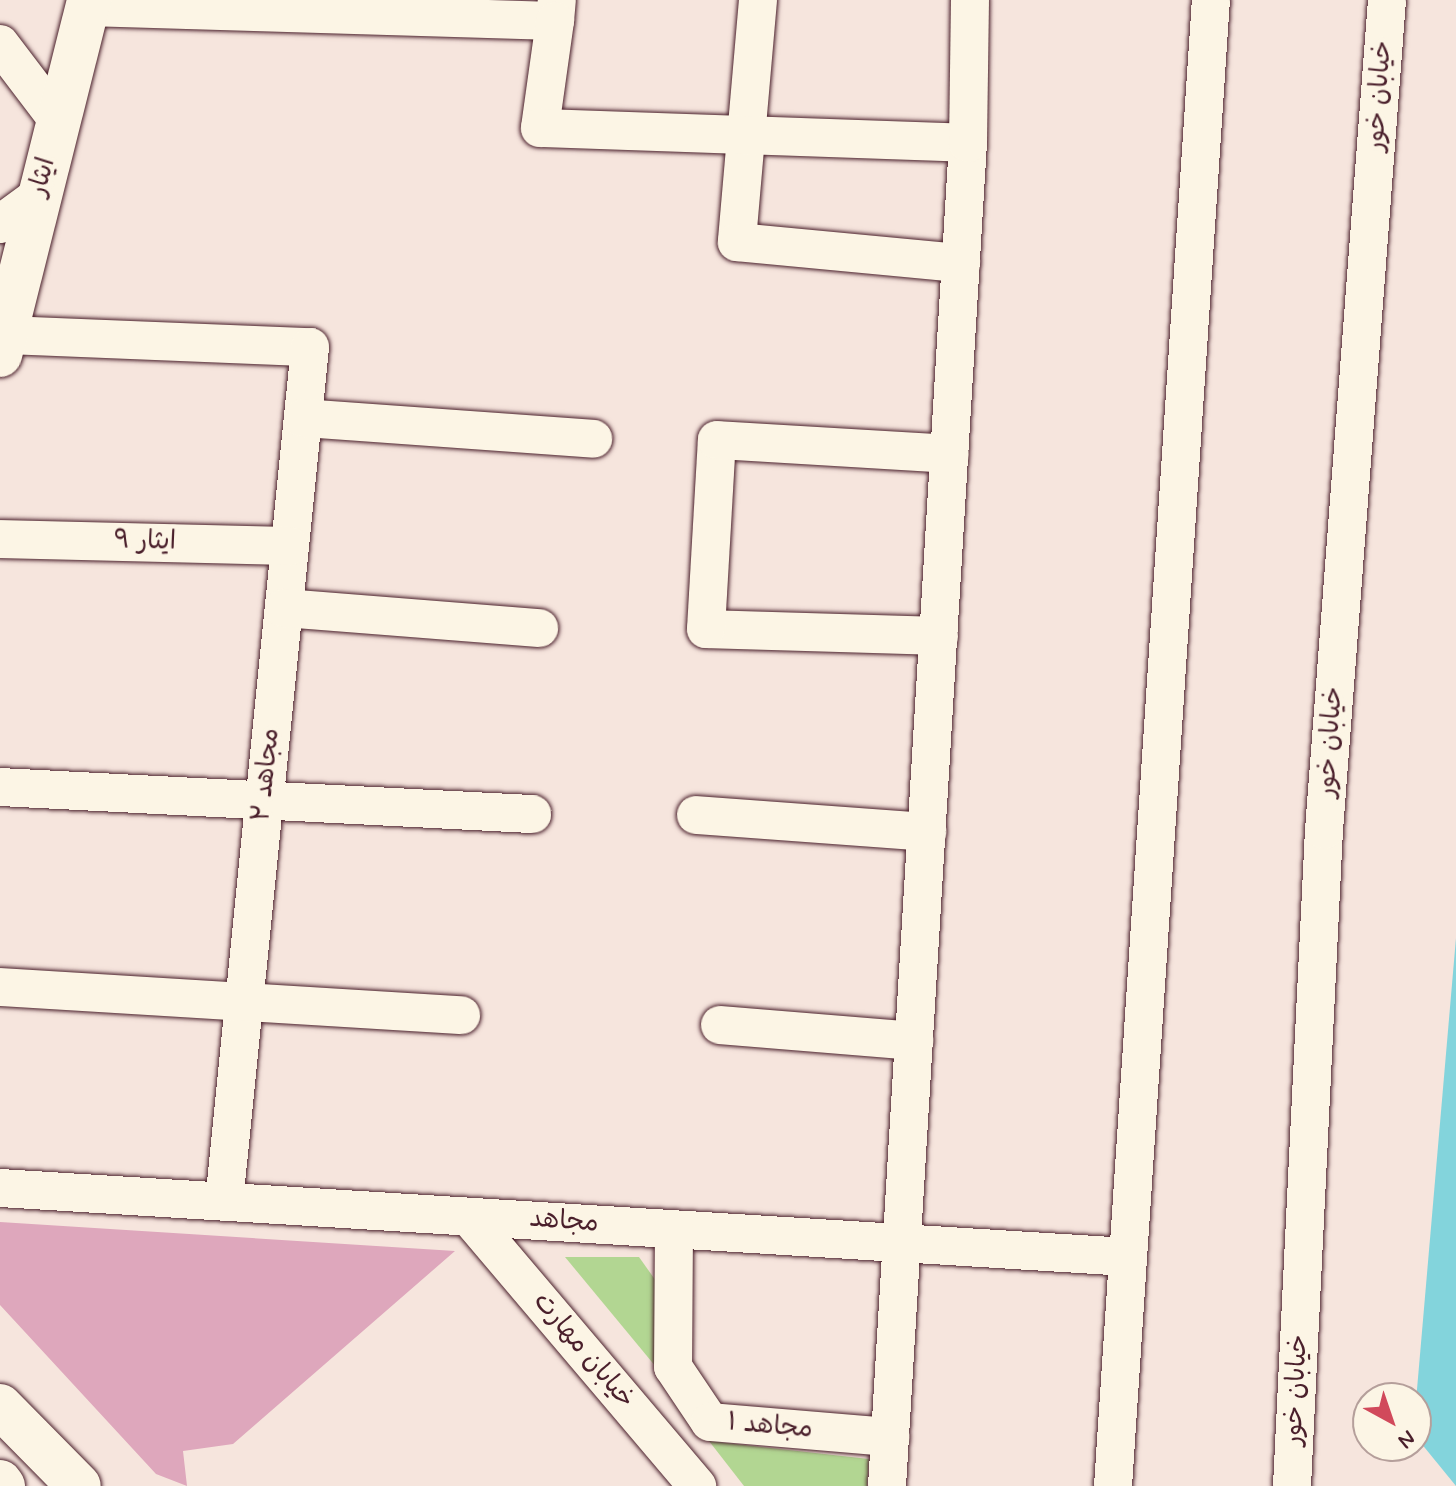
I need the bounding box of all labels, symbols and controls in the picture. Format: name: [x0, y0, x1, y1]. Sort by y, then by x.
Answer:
street label: خیابان خور: [1361, 40, 1399, 152]
street label: ایثار: [23, 154, 63, 200]
street label: ایثار ۹: [114, 526, 176, 558]
street label: خیابان خور: [1312, 686, 1350, 798]
street label: مجاهد ۲: [247, 727, 287, 823]
street label: مجاهد: [528, 1204, 600, 1240]
street label: خیابان مهارت: [526, 1287, 640, 1415]
street label: خیابان خور: [1279, 1334, 1315, 1446]
north arrow: [1352, 1382, 1432, 1462]
street label: مجاهد ۱: [726, 1408, 814, 1446]
text: N: [1392, 1423, 1421, 1454]

